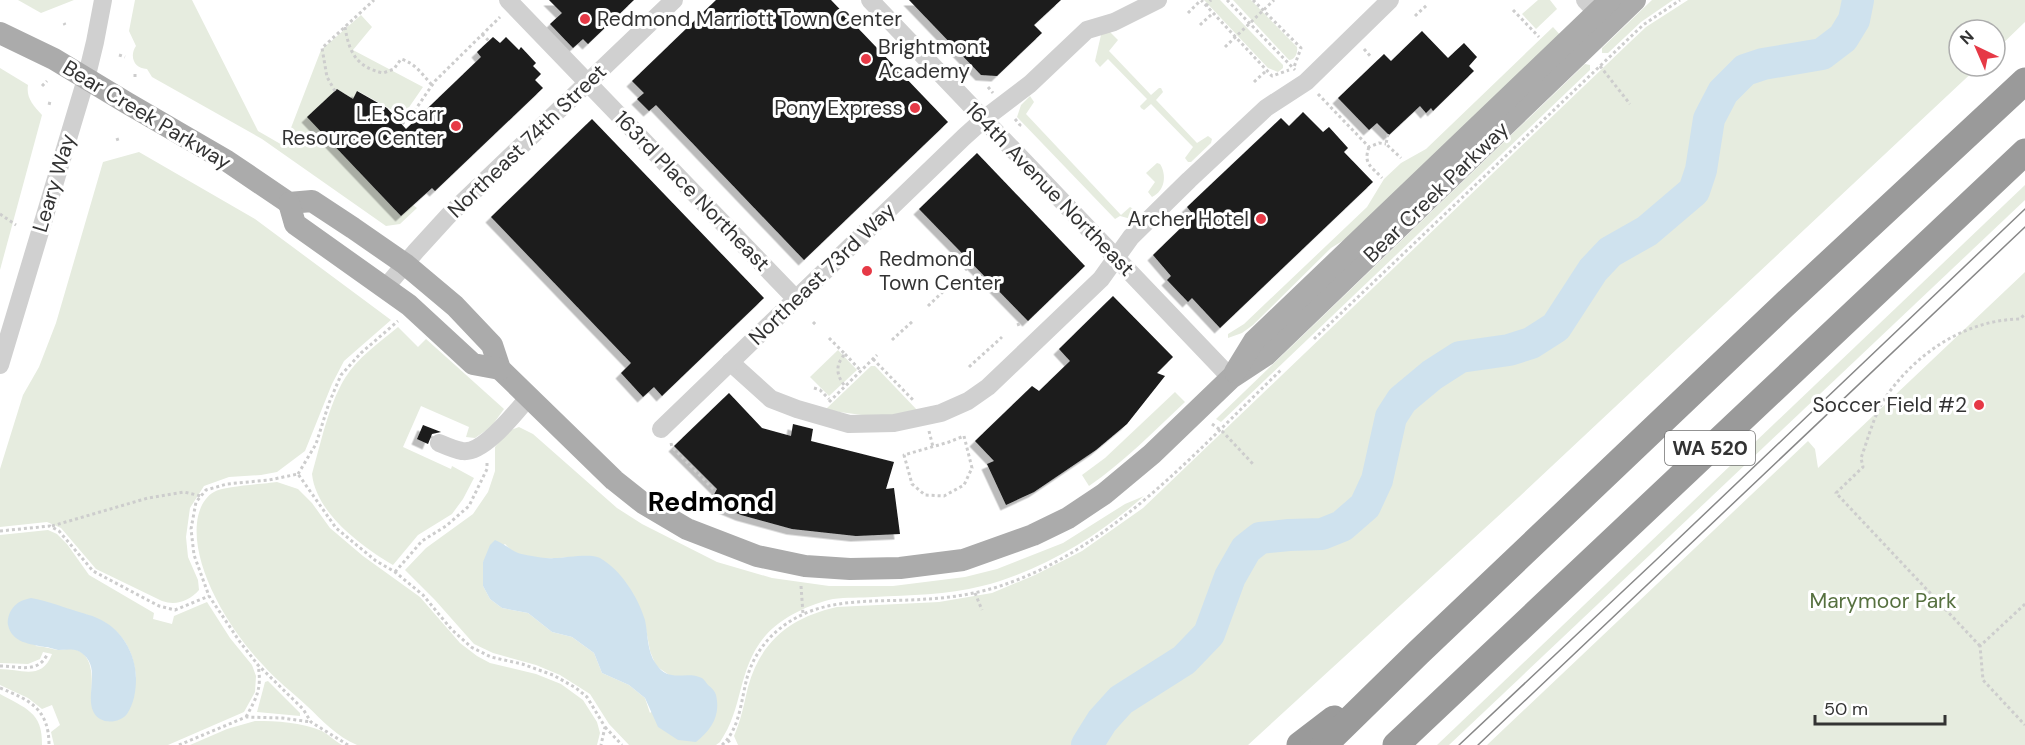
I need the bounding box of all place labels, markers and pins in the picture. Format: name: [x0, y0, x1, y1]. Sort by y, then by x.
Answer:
place label: Redmond Marriott Town Center: [597, 5, 902, 33]
marker: Redmond Marriott Town Center: [578, 12, 592, 26]
place label: Brightmont Academy: [878, 33, 987, 85]
marker: Brightmont Academy: [859, 52, 873, 66]
place label: Pony Express: [774, 94, 903, 122]
place label: L.E. Scarr Resource Center: [282, 100, 444, 152]
marker: Pony Express: [908, 101, 922, 115]
marker: L.E. Scarr Resource Center: [449, 119, 463, 133]
place label: Archer Hotel: [1127, 205, 1249, 233]
marker: Archer Hotel: [1254, 212, 1268, 226]
place label: Redmond Town Center: [879, 245, 1002, 297]
marker: Redmond Town Center: [860, 264, 874, 278]
place label: Soccer Field #2: [1812, 391, 1967, 419]
marker: Soccer Field #2: [1972, 398, 1986, 412]

